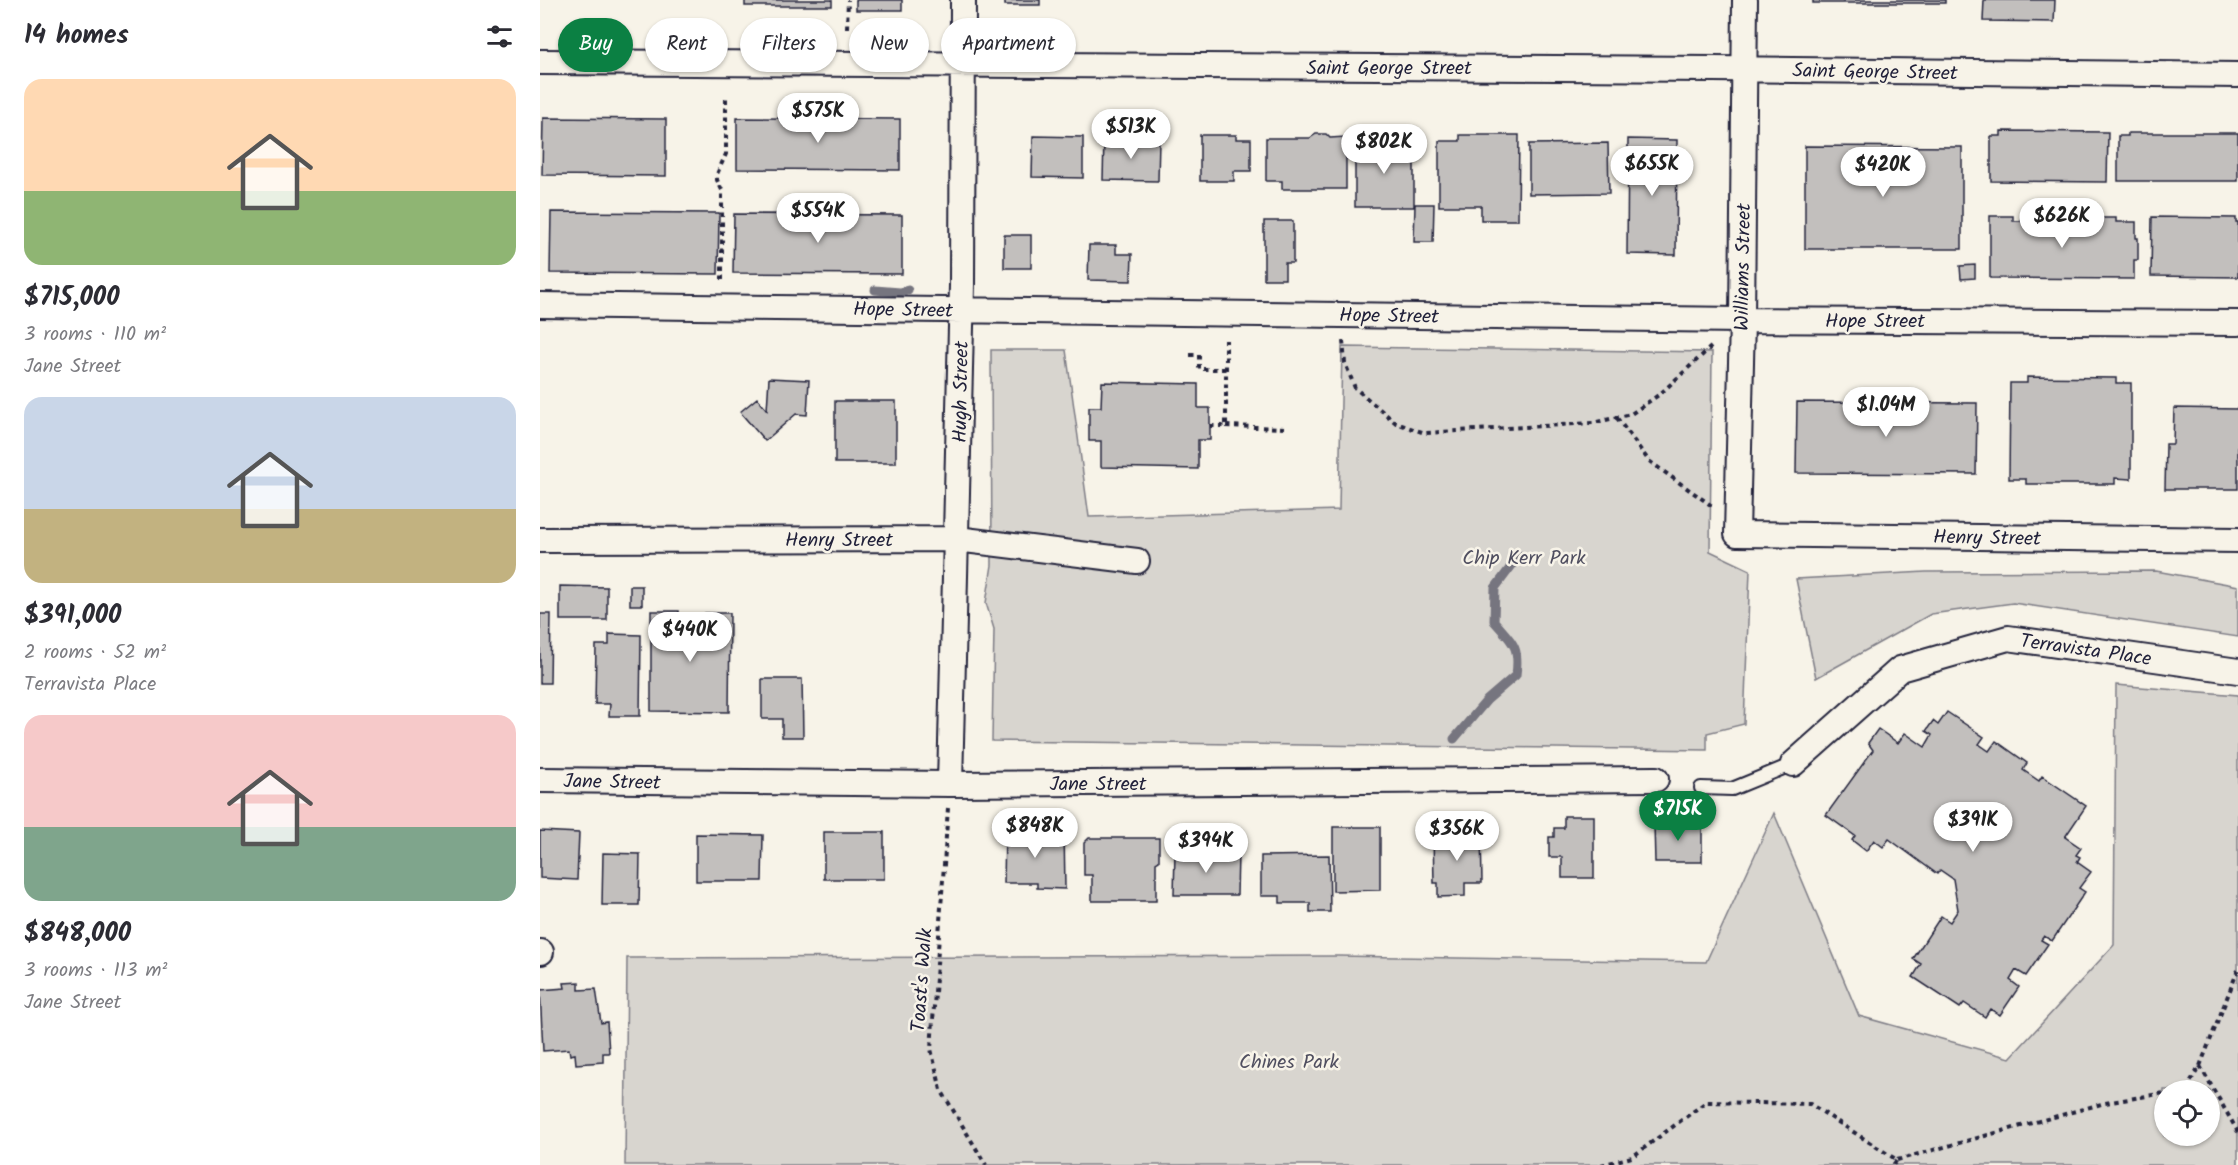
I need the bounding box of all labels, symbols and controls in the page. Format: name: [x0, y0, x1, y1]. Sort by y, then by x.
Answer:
text: 14 homes: [24, 15, 129, 57]
chip: Buy: [558, 18, 633, 72]
chip: Rent: [645, 18, 728, 72]
chip: Filters: [740, 18, 837, 72]
chip: New: [849, 18, 929, 72]
chip: Apartment: [941, 18, 1076, 72]
icon: filters: [483, 20, 516, 53]
street label: Saint George Street: [1306, 53, 1472, 85]
street label: Saint George Street: [1792, 56, 1958, 90]
pin: $575K: [776, 93, 860, 144]
text: $575K: [791, 96, 845, 128]
pin: $513K: [1089, 109, 1173, 160]
text: $513K: [1106, 112, 1156, 144]
icon: home: [216, 118, 324, 226]
pin: $802K: [1342, 124, 1426, 175]
text: $802K: [1355, 127, 1413, 159]
pin: $655K: [1610, 146, 1694, 197]
pin: $420K: [1841, 147, 1925, 198]
text: $655K: [1625, 149, 1679, 181]
text: $420K: [1855, 150, 1911, 182]
pin: $554K: [776, 193, 860, 244]
text: $554K: [790, 196, 846, 228]
pin: $626K: [2020, 198, 2104, 249]
text: $626K: [2033, 201, 2091, 233]
street label: Williams Street: [1727, 203, 1761, 331]
text: $715,000: [24, 277, 120, 319]
street label: Hope Street: [853, 294, 953, 328]
street label: Hope Street: [1339, 300, 1439, 334]
street label: Hope Street: [1825, 306, 1925, 338]
text: 3 rooms · 110 m²: [24, 319, 166, 351]
street label: Hugh Street: [945, 341, 979, 443]
text: Jane Street: [24, 351, 121, 383]
pin: $1.04M: [1837, 387, 1935, 438]
text: $1.04M: [1857, 390, 1915, 422]
icon: home: [216, 436, 324, 544]
street label: Henry Street: [1933, 522, 2041, 556]
street label: Henry Street: [785, 525, 893, 557]
park label: Chip Kerr Park: [1462, 543, 1586, 575]
text: $391,000: [24, 595, 121, 637]
pin: $440K: [648, 612, 732, 663]
text: $440K: [662, 615, 718, 647]
street label: Terravista Place: [2018, 626, 2153, 676]
text: 2 rooms · 52 m²: [24, 637, 166, 669]
text: Terravista Place: [24, 669, 156, 701]
icon: home: [216, 754, 324, 862]
street label: Jane Street: [563, 766, 661, 800]
street label: Jane Street: [1049, 769, 1147, 801]
pin: $715K: [1636, 791, 1720, 842]
text: $715K: [1653, 794, 1703, 826]
pin: $391K: [1931, 802, 2015, 853]
text: $391K: [1948, 805, 1998, 837]
pin: $848K: [993, 808, 1077, 859]
text: $848K: [1006, 811, 1064, 843]
pin: $356K: [1415, 811, 1499, 862]
text: $356K: [1429, 814, 1485, 846]
pin: $394K: [1164, 823, 1248, 874]
text: $394K: [1178, 826, 1234, 858]
text: $848,000: [24, 913, 131, 955]
street label: Toast's Walk: [903, 926, 943, 1033]
text: 3 rooms · 113 m²: [24, 955, 167, 987]
text: Jane Street: [24, 987, 121, 1019]
park label: Chines Park: [1239, 1047, 1340, 1079]
map controls: [2154, 1080, 2220, 1146]
button: locate: [2154, 1080, 2220, 1146]

